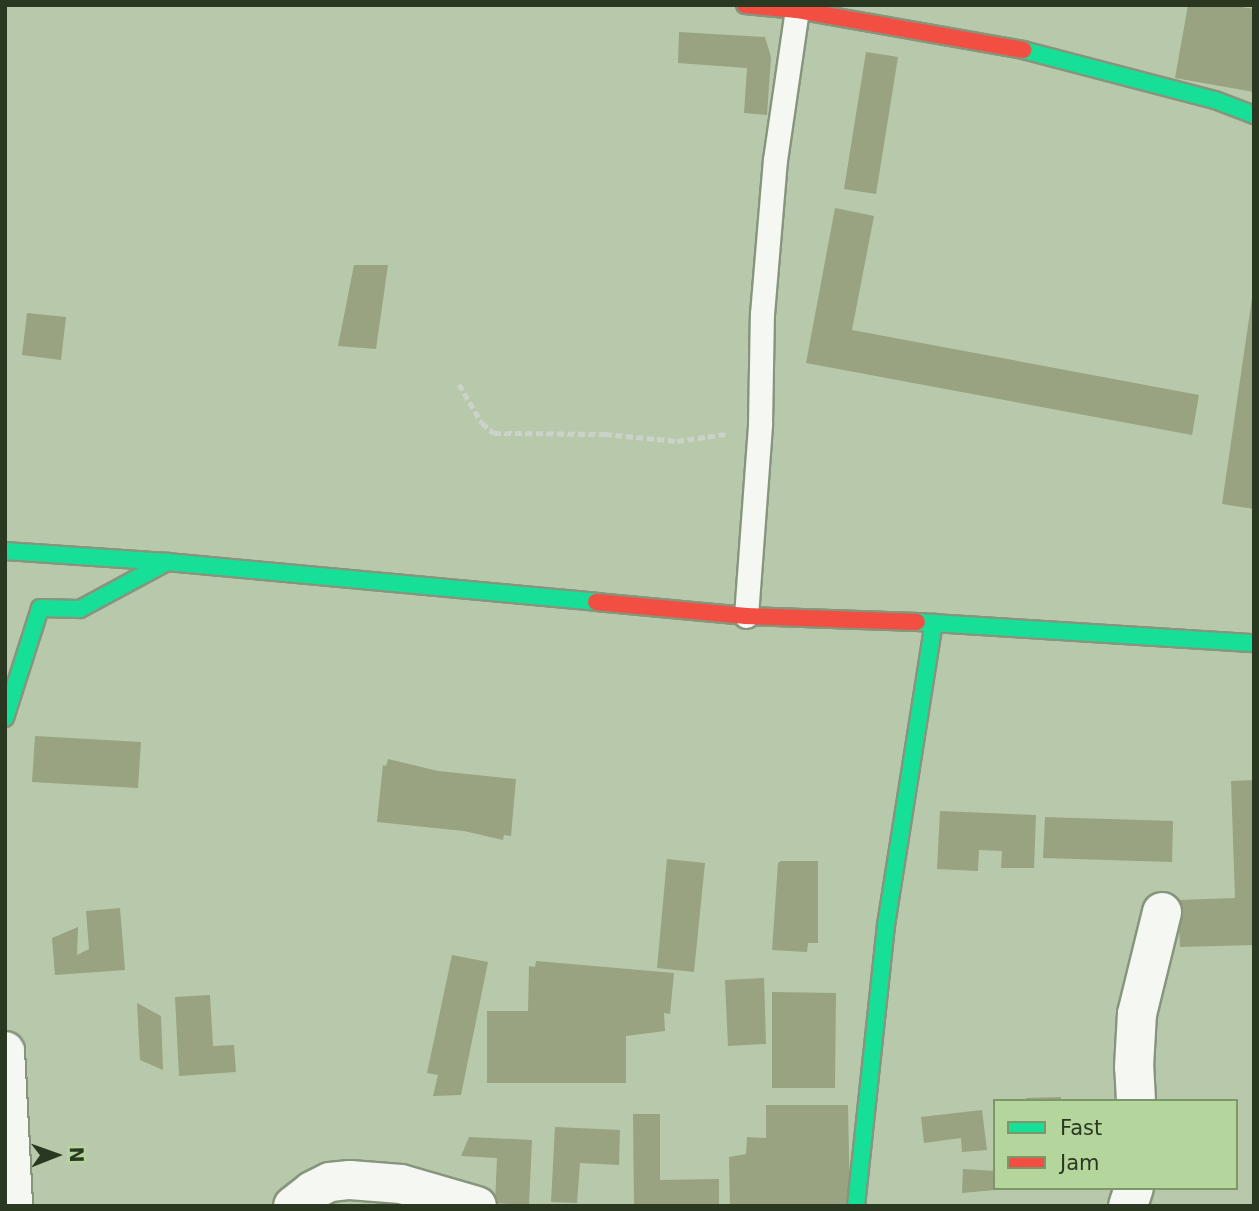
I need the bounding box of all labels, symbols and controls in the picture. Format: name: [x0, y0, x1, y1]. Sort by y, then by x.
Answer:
legend: [993, 1099, 1238, 1190]
text: Fast: [1060, 1116, 1102, 1140]
north arrow: [21, 1120, 91, 1190]
text: N: [66, 1146, 88, 1163]
text: Jam: [1060, 1151, 1100, 1175]

